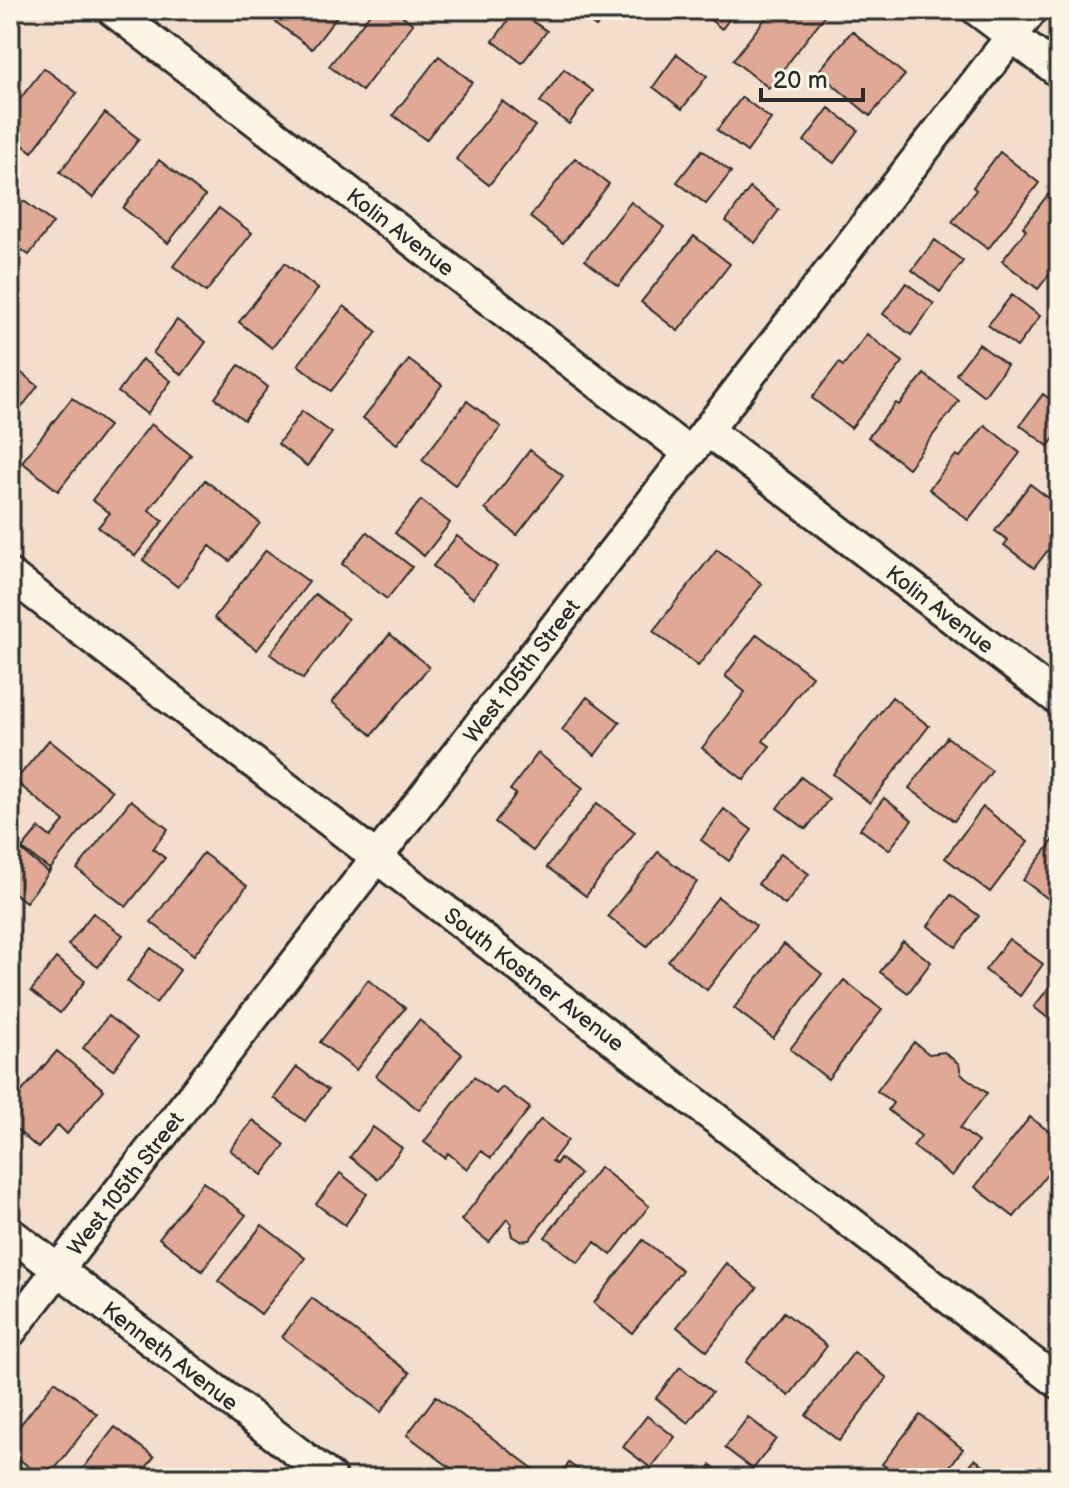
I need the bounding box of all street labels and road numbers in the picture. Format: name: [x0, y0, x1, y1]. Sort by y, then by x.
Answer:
street label: Kolin Avenue: [341, 183, 459, 283]
street label: Kolin Avenue: [880, 560, 999, 660]
street label: West 105th Street: [458, 594, 587, 749]
street label: South Kostner Avenue: [438, 902, 629, 1058]
street label: West 105th Street: [62, 1107, 190, 1261]
street label: Kenneth Avenue: [96, 1296, 243, 1417]

